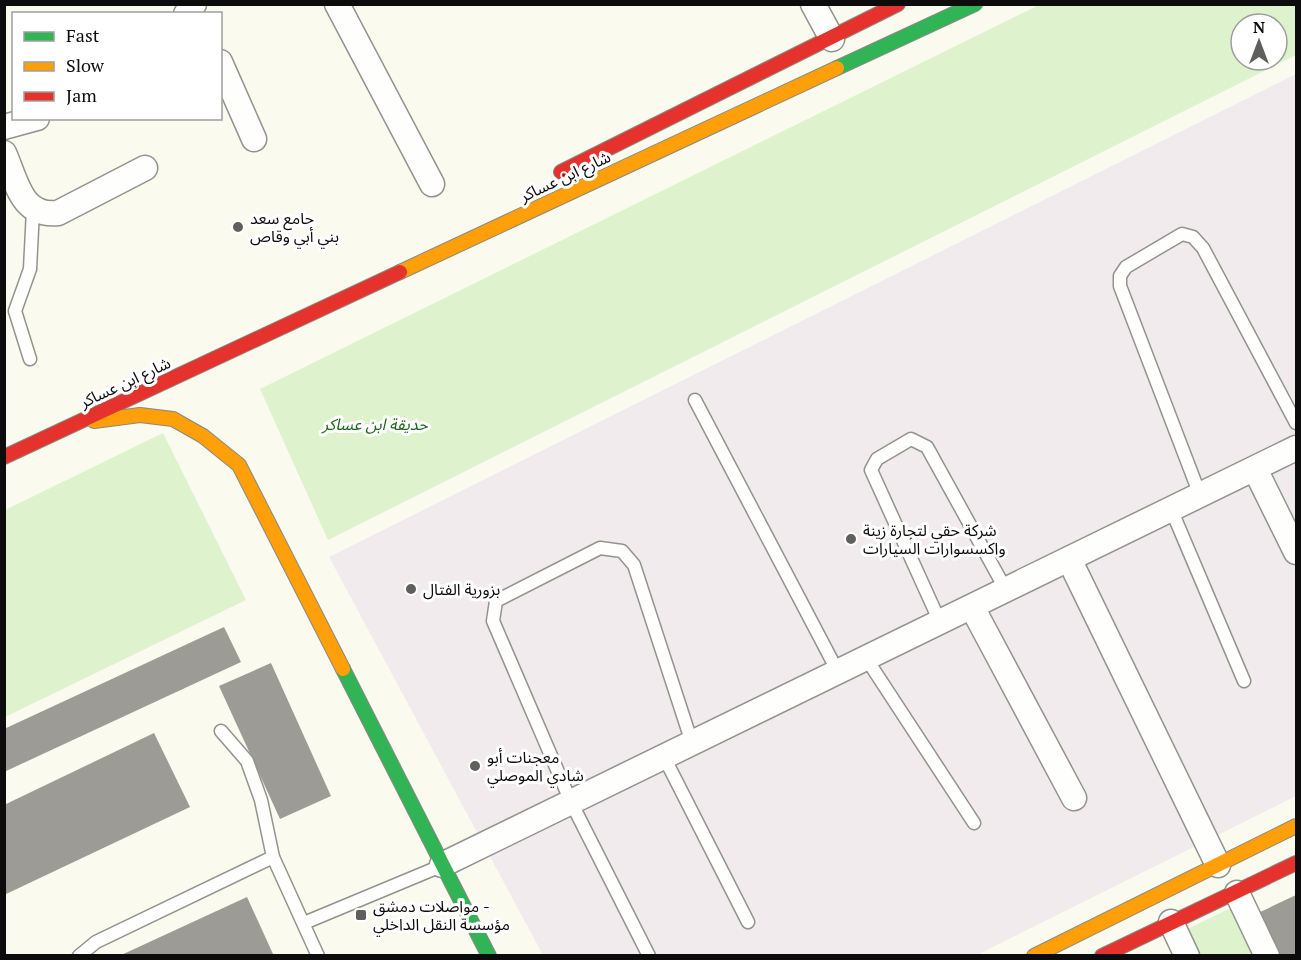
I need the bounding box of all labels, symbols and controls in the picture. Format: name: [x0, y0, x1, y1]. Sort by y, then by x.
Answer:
legend: [12, 12, 222, 120]
north arrow: [1229, 12, 1289, 72]
text: N: [1253, 16, 1265, 38]
text: Fast: [66, 23, 100, 47]
text: Slow: [66, 53, 105, 77]
text: Jam: [66, 83, 97, 107]
street label: شارع ابن عساكر: [515, 145, 615, 209]
place label: جامع سعد بني أبي وقاص: [250, 207, 339, 249]
marker: جامع سعد بني أبي وقاص: [231, 220, 245, 234]
street label: شارع ابن عساكر: [75, 351, 175, 415]
park label: حديقة ابن عساكر: [320, 413, 428, 435]
place label: شركة حقي لتجارة زينة واكسسوارات السيارات: [863, 519, 1006, 559]
marker: شركة حقي لتجارة زينة واكسسوارات السيارات: [844, 532, 858, 546]
place label: بزورية الفتال: [423, 578, 500, 600]
marker: بزورية الفتال: [404, 582, 418, 596]
place label: معجنات أبو شادي الموصلي: [487, 746, 584, 788]
marker: معجنات أبو شادي الموصلي: [468, 759, 482, 773]
place label: مواصلات دمشق - مؤسسة النقل الداخلي: [373, 895, 510, 937]
marker: مواصلات دمشق - مؤسسة النقل الداخلي: [354, 908, 368, 922]

